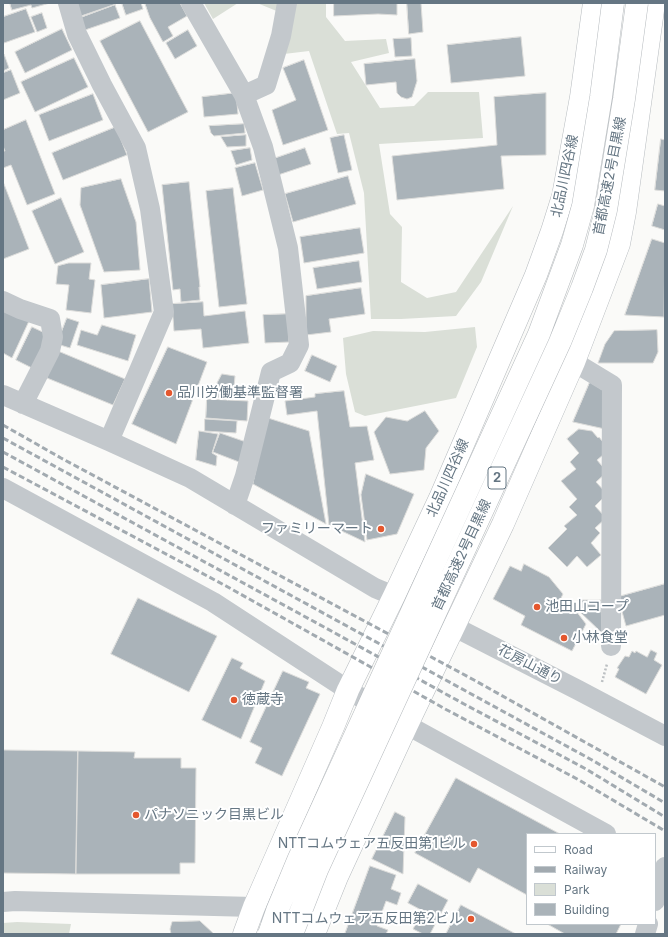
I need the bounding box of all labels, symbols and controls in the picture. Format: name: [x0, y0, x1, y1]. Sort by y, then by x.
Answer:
street label: 首都高速2号目黒線: [590, 115, 630, 237]
street label: 北品川四谷線: [548, 133, 582, 219]
place label: 品川労働基準監督署: [177, 385, 303, 401]
marker: 品川労働基準監督署: [164, 388, 174, 398]
street label: 北品川四谷線: [423, 436, 473, 520]
road number: 2: [488, 467, 506, 489]
street label: 首都高速2号目黒線: [429, 497, 495, 613]
place label: ファミリーマート: [261, 521, 373, 537]
marker: ファミリーマート: [376, 524, 386, 534]
place label: 池田山コープ: [545, 599, 629, 615]
marker: 池田山コープ: [532, 602, 542, 612]
place label: 小林食堂: [572, 630, 628, 646]
marker: 小林食堂: [559, 633, 569, 643]
street label: 花房山通り: [495, 642, 565, 688]
place label: 徳蔵寺: [242, 692, 284, 708]
marker: 徳蔵寺: [229, 695, 239, 705]
place label: パナソニック目黒ビル: [144, 807, 284, 823]
marker: パナソニック目黒ビル: [131, 810, 141, 820]
legend: [526, 833, 656, 925]
place label: NTTコムウェア五反田第1ビル: [278, 836, 466, 852]
marker: NTTコムウェア五反田第1ビル: [469, 839, 479, 849]
text: Road: [564, 842, 593, 857]
text: Railway: [564, 862, 607, 877]
text: Park: [564, 882, 590, 897]
text: Building: [564, 902, 609, 917]
place label: NTTコムウェア五反田第2ビル: [272, 911, 463, 927]
marker: NTTコムウェア五反田第2ビル: [466, 914, 476, 924]

